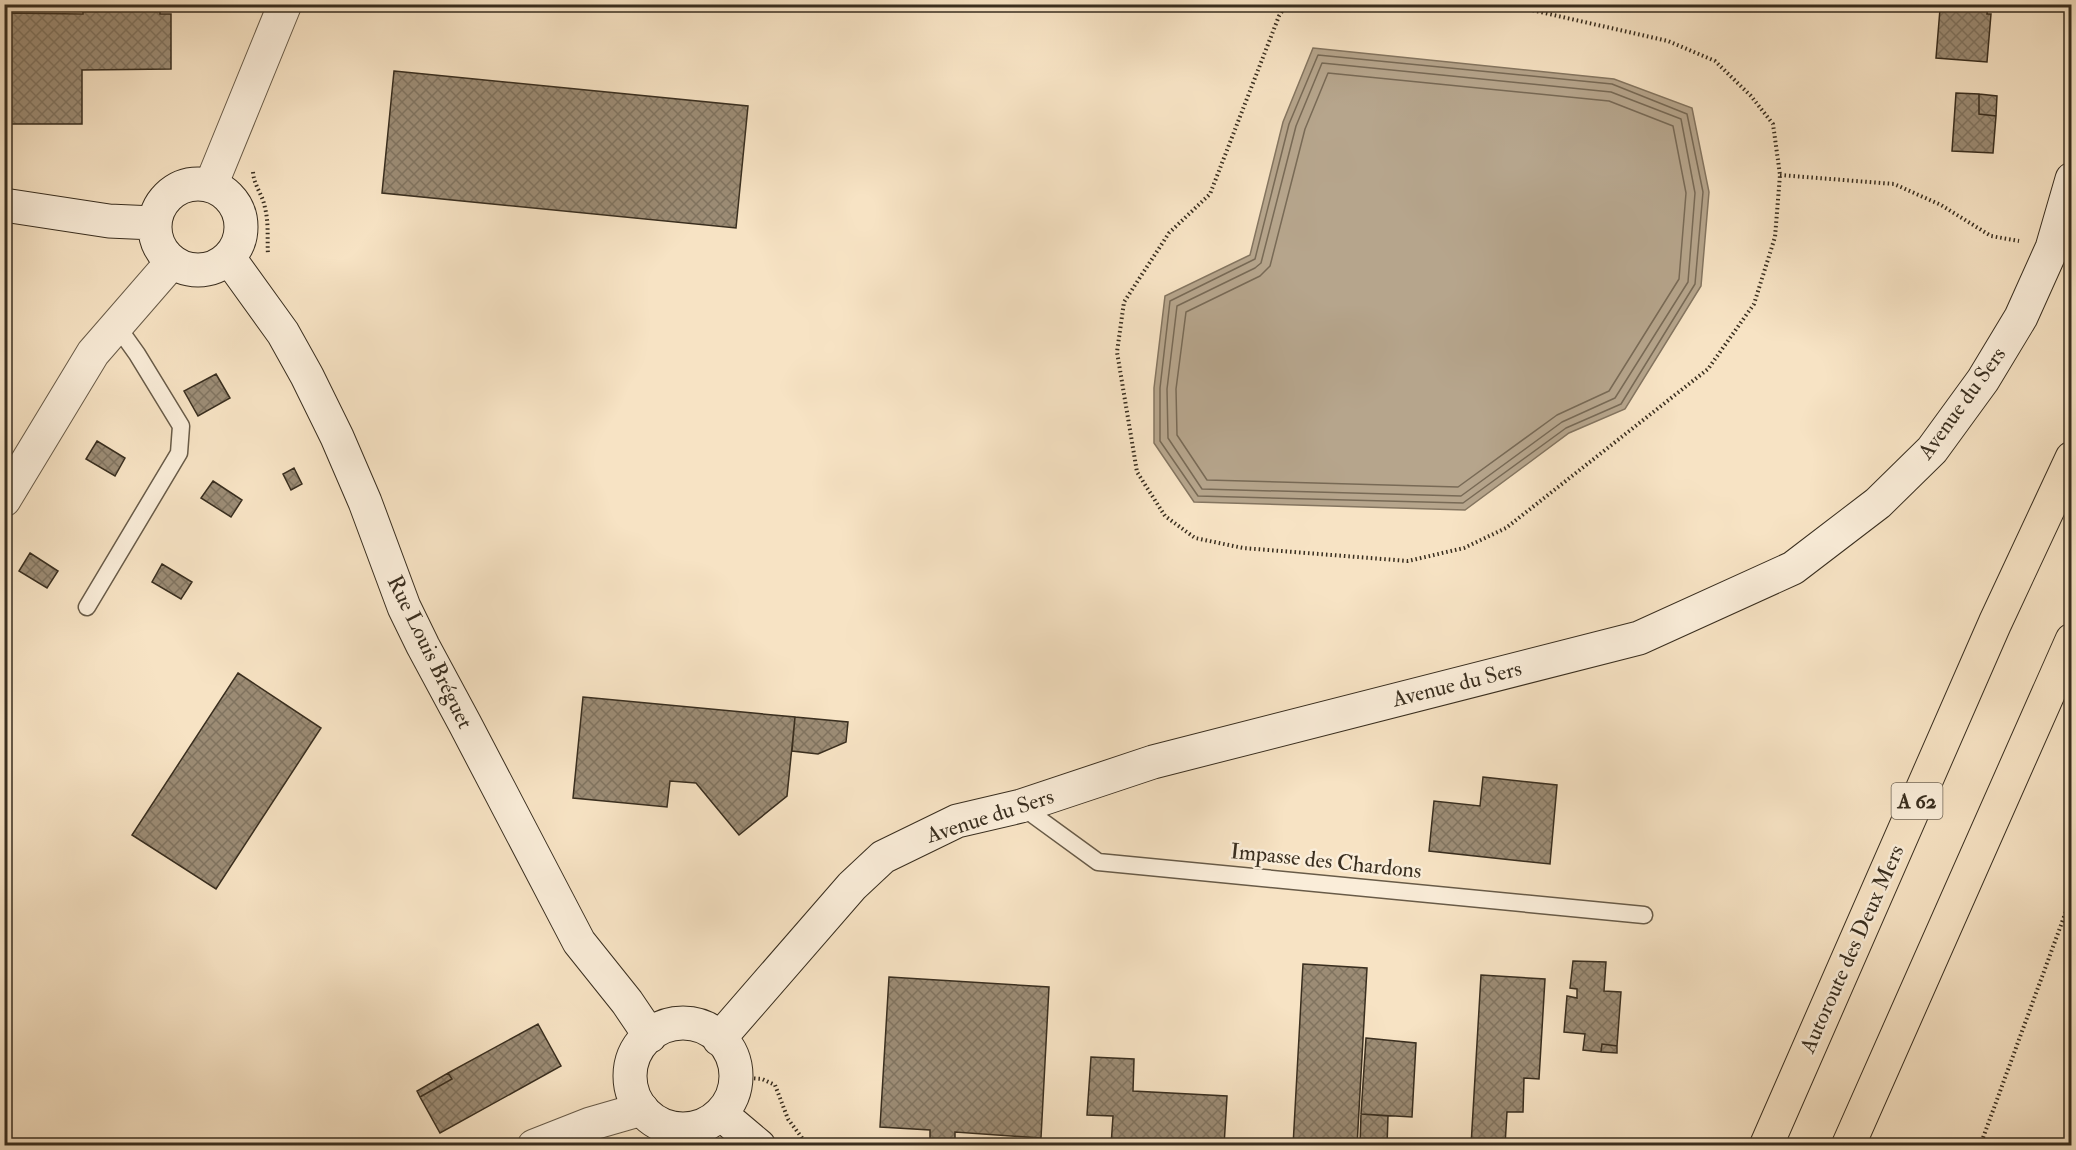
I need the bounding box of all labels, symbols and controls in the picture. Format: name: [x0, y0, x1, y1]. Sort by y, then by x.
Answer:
street label: Avenue du Sers: [1911, 341, 2012, 466]
street label: Rue Louis Bréguet: [381, 571, 479, 733]
street label: Avenue du Sers: [1388, 654, 1525, 714]
street label: Avenue du Sers: [922, 782, 1057, 850]
road number: A 62: [1892, 783, 1942, 819]
street label: Impasse des Chardons: [1229, 837, 1423, 886]
street label: Autoroute des Deux Mers: [1793, 841, 1910, 1058]

